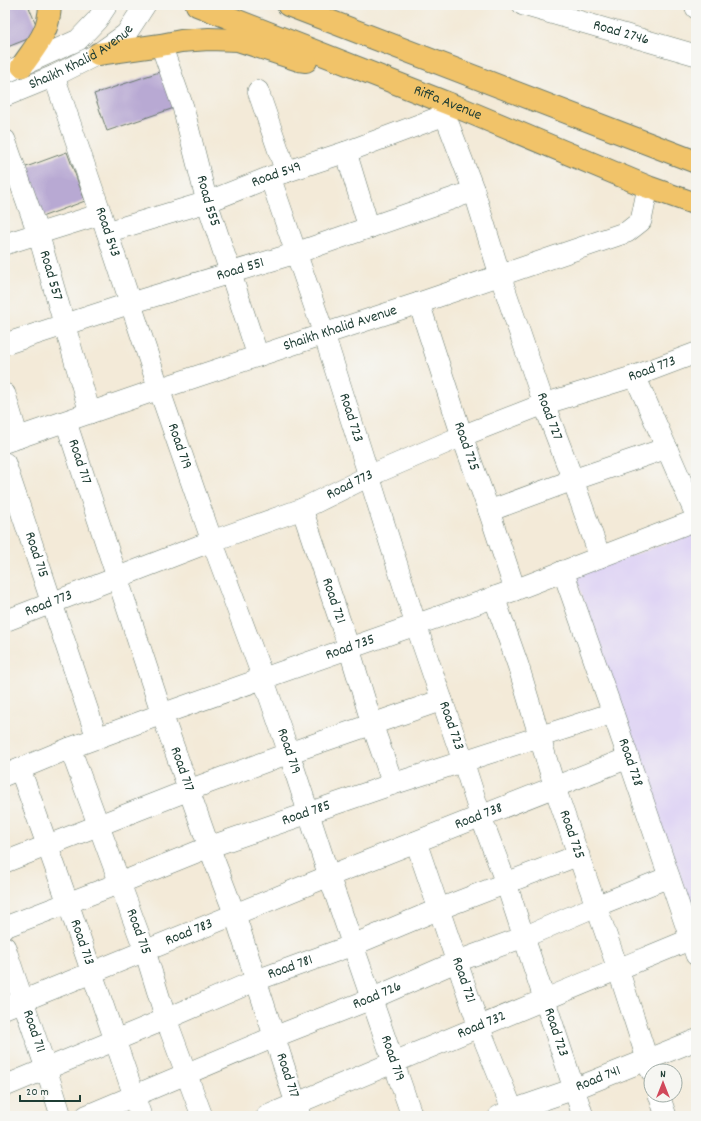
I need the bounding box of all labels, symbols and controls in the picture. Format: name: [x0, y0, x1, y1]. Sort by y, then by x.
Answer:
street label: Road 2746: [590, 15, 652, 52]
street label: Shaikh Khalid Avenue: [26, 20, 140, 96]
street label: Riffa Avenue: [410, 80, 485, 127]
street label: Road 549: [248, 156, 304, 194]
street label: Road 555: [190, 173, 225, 230]
street label: Road 543: [88, 204, 126, 260]
street label: Road 557: [33, 248, 68, 303]
street label: Road 551: [214, 252, 267, 287]
street label: Shaikh Khalid Avenue: [281, 300, 400, 358]
street label: Road 773: [626, 350, 679, 388]
street label: Road 723: [332, 390, 369, 445]
street label: Road 727: [530, 390, 568, 444]
street label: Road 725: [447, 419, 485, 474]
street label: Road 719: [161, 420, 197, 472]
street label: Road 717: [61, 436, 97, 488]
street label: Road 773: [323, 464, 377, 506]
street label: Road 715: [18, 529, 54, 581]
street label: Road 721: [315, 575, 351, 627]
street label: Road 773: [22, 585, 76, 623]
street label: Road 735: [323, 629, 378, 667]
street label: Road 723: [432, 698, 470, 753]
street label: Road 719: [270, 725, 306, 777]
street label: Road 728: [612, 735, 649, 790]
street label: Road 717: [163, 744, 200, 795]
street label: Road 785: [279, 795, 334, 832]
street label: Road 738: [452, 797, 506, 836]
street label: Road 725: [553, 807, 590, 862]
street label: Road 715: [119, 906, 156, 958]
street label: Road 783: [162, 913, 217, 953]
street label: Road 713: [63, 916, 100, 968]
street label: Road 781: [265, 949, 316, 986]
street label: Road 721: [445, 954, 481, 1006]
street label: Road 726: [350, 976, 405, 1016]
street label: Road 723: [537, 1005, 574, 1060]
street label: Road 732: [454, 1006, 509, 1045]
street label: Road 711: [16, 1007, 51, 1056]
street label: Road 719: [374, 1032, 410, 1084]
street label: Road 717: [269, 1050, 305, 1101]
street label: Road 741: [573, 1060, 624, 1098]
north arrow: [643, 1063, 683, 1103]
text: N: [660, 1067, 666, 1083]
scale bar: [20, 1077, 80, 1103]
text: 20 m: [26, 1084, 49, 1101]

